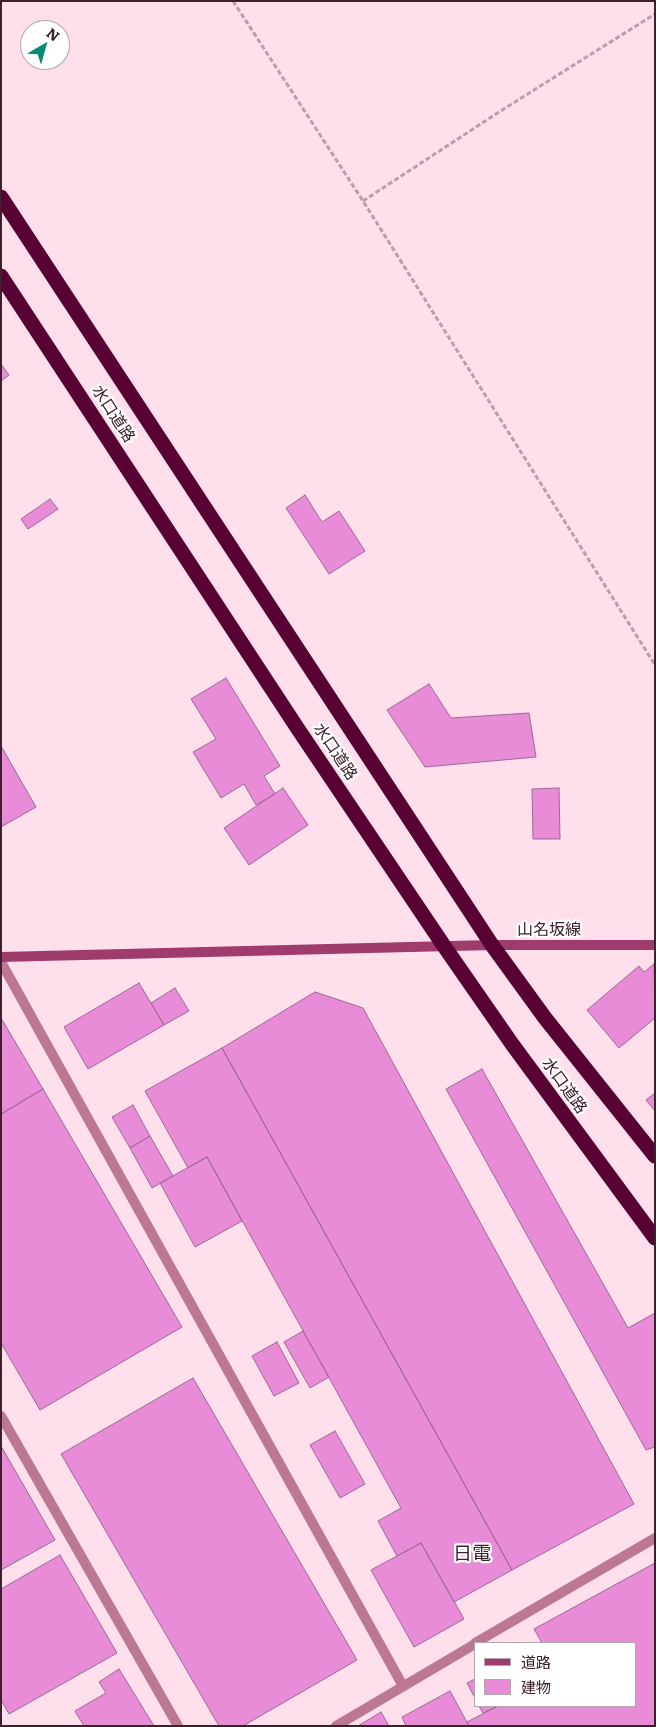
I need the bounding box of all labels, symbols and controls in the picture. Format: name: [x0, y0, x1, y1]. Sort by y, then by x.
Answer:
north arrow: [20, 20, 70, 70]
text: N: [43, 22, 64, 45]
street label: 水口道路: [88, 382, 138, 446]
street label: 水口道路: [309, 720, 361, 784]
street label: 山名坂線: [517, 920, 581, 940]
street label: 水口道路: [537, 1054, 591, 1118]
district label: 日電: [453, 1543, 491, 1565]
legend: [473, 1642, 636, 1707]
text: 道路: [521, 1650, 551, 1673]
text: 建物: [521, 1675, 551, 1698]

